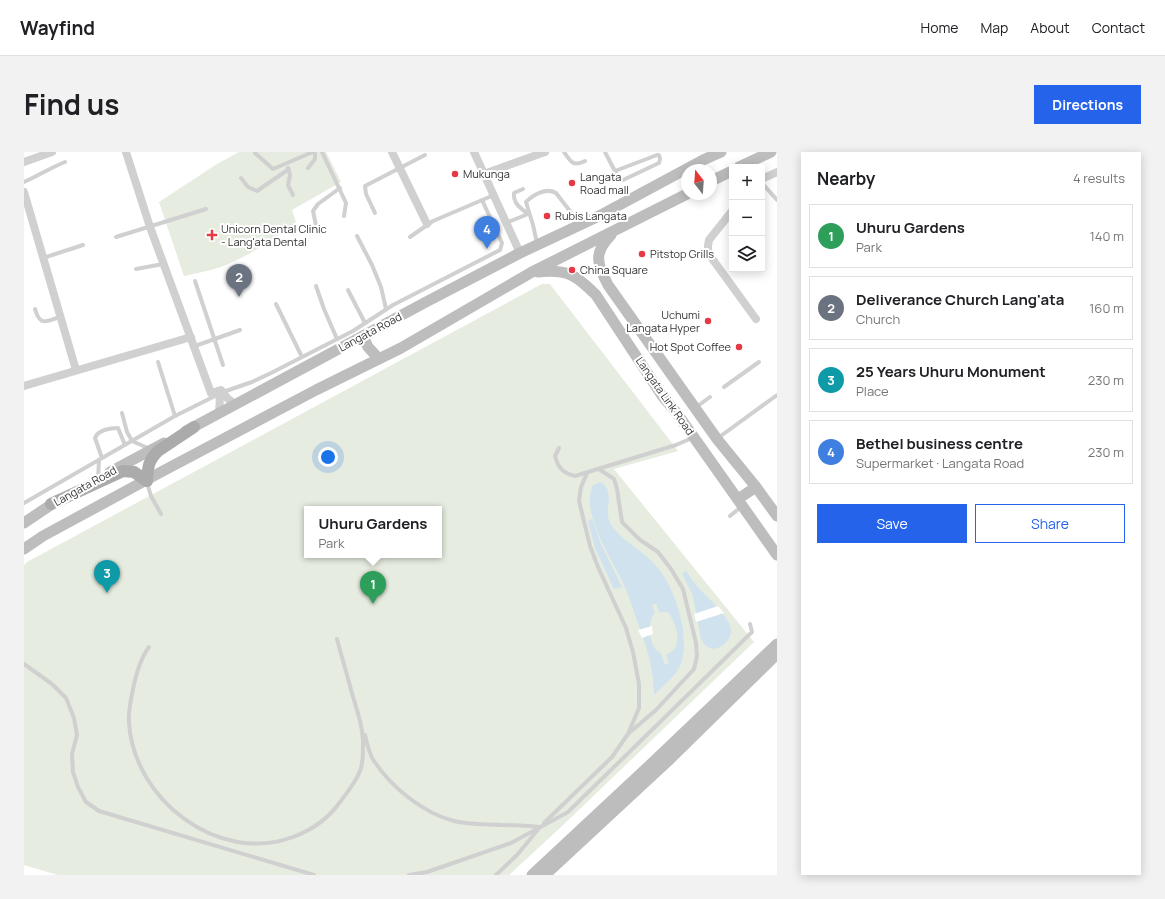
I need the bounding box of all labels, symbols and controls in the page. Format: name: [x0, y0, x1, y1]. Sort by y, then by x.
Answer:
text: Wayfind: [20, 15, 95, 41]
text: Home: [921, 18, 958, 37]
text: Map: [980, 18, 1008, 37]
text: About: [1030, 18, 1070, 37]
text: Contact: [1092, 18, 1145, 37]
text: Find us: [24, 85, 119, 123]
button: Directions: [1034, 85, 1141, 124]
north arrow: [681, 164, 717, 200]
map controls: [729, 164, 765, 272]
button: +: [729, 164, 765, 200]
place label: Mukunga: [463, 166, 510, 181]
text: Nearby: [817, 167, 875, 190]
marker: Mukunga: [450, 169, 460, 179]
place label: Langata Road mall: [580, 169, 629, 197]
text: 4 results: [1073, 169, 1125, 187]
marker: Langata Road mall: [567, 178, 577, 188]
button: −: [729, 200, 765, 236]
place label: Rubis Langata: [555, 208, 627, 223]
marker: Rubis Langata: [542, 211, 552, 221]
pin: 4: [474, 216, 500, 249]
text: Uhuru Gardens: [856, 217, 965, 238]
place label: Unicorn Dental Clinic - Lang'ata Dental: [221, 221, 327, 249]
text: 1: [828, 227, 834, 245]
text: 140 m: [1090, 227, 1124, 245]
marker: Unicorn Dental Clinic - Lang'ata Dental: [206, 229, 218, 241]
button: layers: [729, 236, 765, 272]
text: Park: [856, 238, 882, 256]
place label: Pitstop Grills: [650, 246, 714, 261]
marker: Pitstop Grills: [637, 249, 647, 259]
place label: China Square: [580, 262, 649, 277]
pin: 2: [226, 264, 252, 297]
marker: China Square: [567, 265, 577, 275]
text: Deliverance Church Lang'ata: [856, 289, 1064, 310]
text: 2: [827, 299, 835, 317]
text: 160 m: [1089, 299, 1124, 317]
place label: Uchumi Langata Hyper: [626, 307, 700, 335]
street label: Langata Road: [335, 309, 404, 355]
text: Church: [856, 310, 900, 328]
marker: Uchumi Langata Hyper: [703, 316, 713, 326]
place label: Hot Spot Coffee: [650, 339, 732, 354]
marker: Hot Spot Coffee: [734, 342, 744, 352]
street label: Langata Link Road: [633, 354, 698, 438]
text: 25 Years Uhuru Monument: [856, 361, 1046, 382]
text: 3: [827, 371, 835, 389]
text: 230 m: [1088, 371, 1124, 389]
text: Place: [856, 382, 889, 400]
text: Bethel business centre: [856, 433, 1023, 454]
text: 4: [827, 443, 835, 461]
text: 230 m: [1088, 443, 1124, 461]
your location: [318, 447, 338, 467]
text: Supermarket · Langata Road: [856, 454, 1024, 472]
street label: Langata Road: [51, 462, 119, 509]
button: Save: [817, 504, 967, 543]
button: Share: [975, 504, 1125, 543]
popup: [304, 506, 442, 558]
text: Uhuru Gardens: [319, 513, 427, 534]
text: Park: [319, 534, 344, 552]
pin: 3: [94, 560, 120, 593]
pin: 1: [360, 571, 386, 604]

